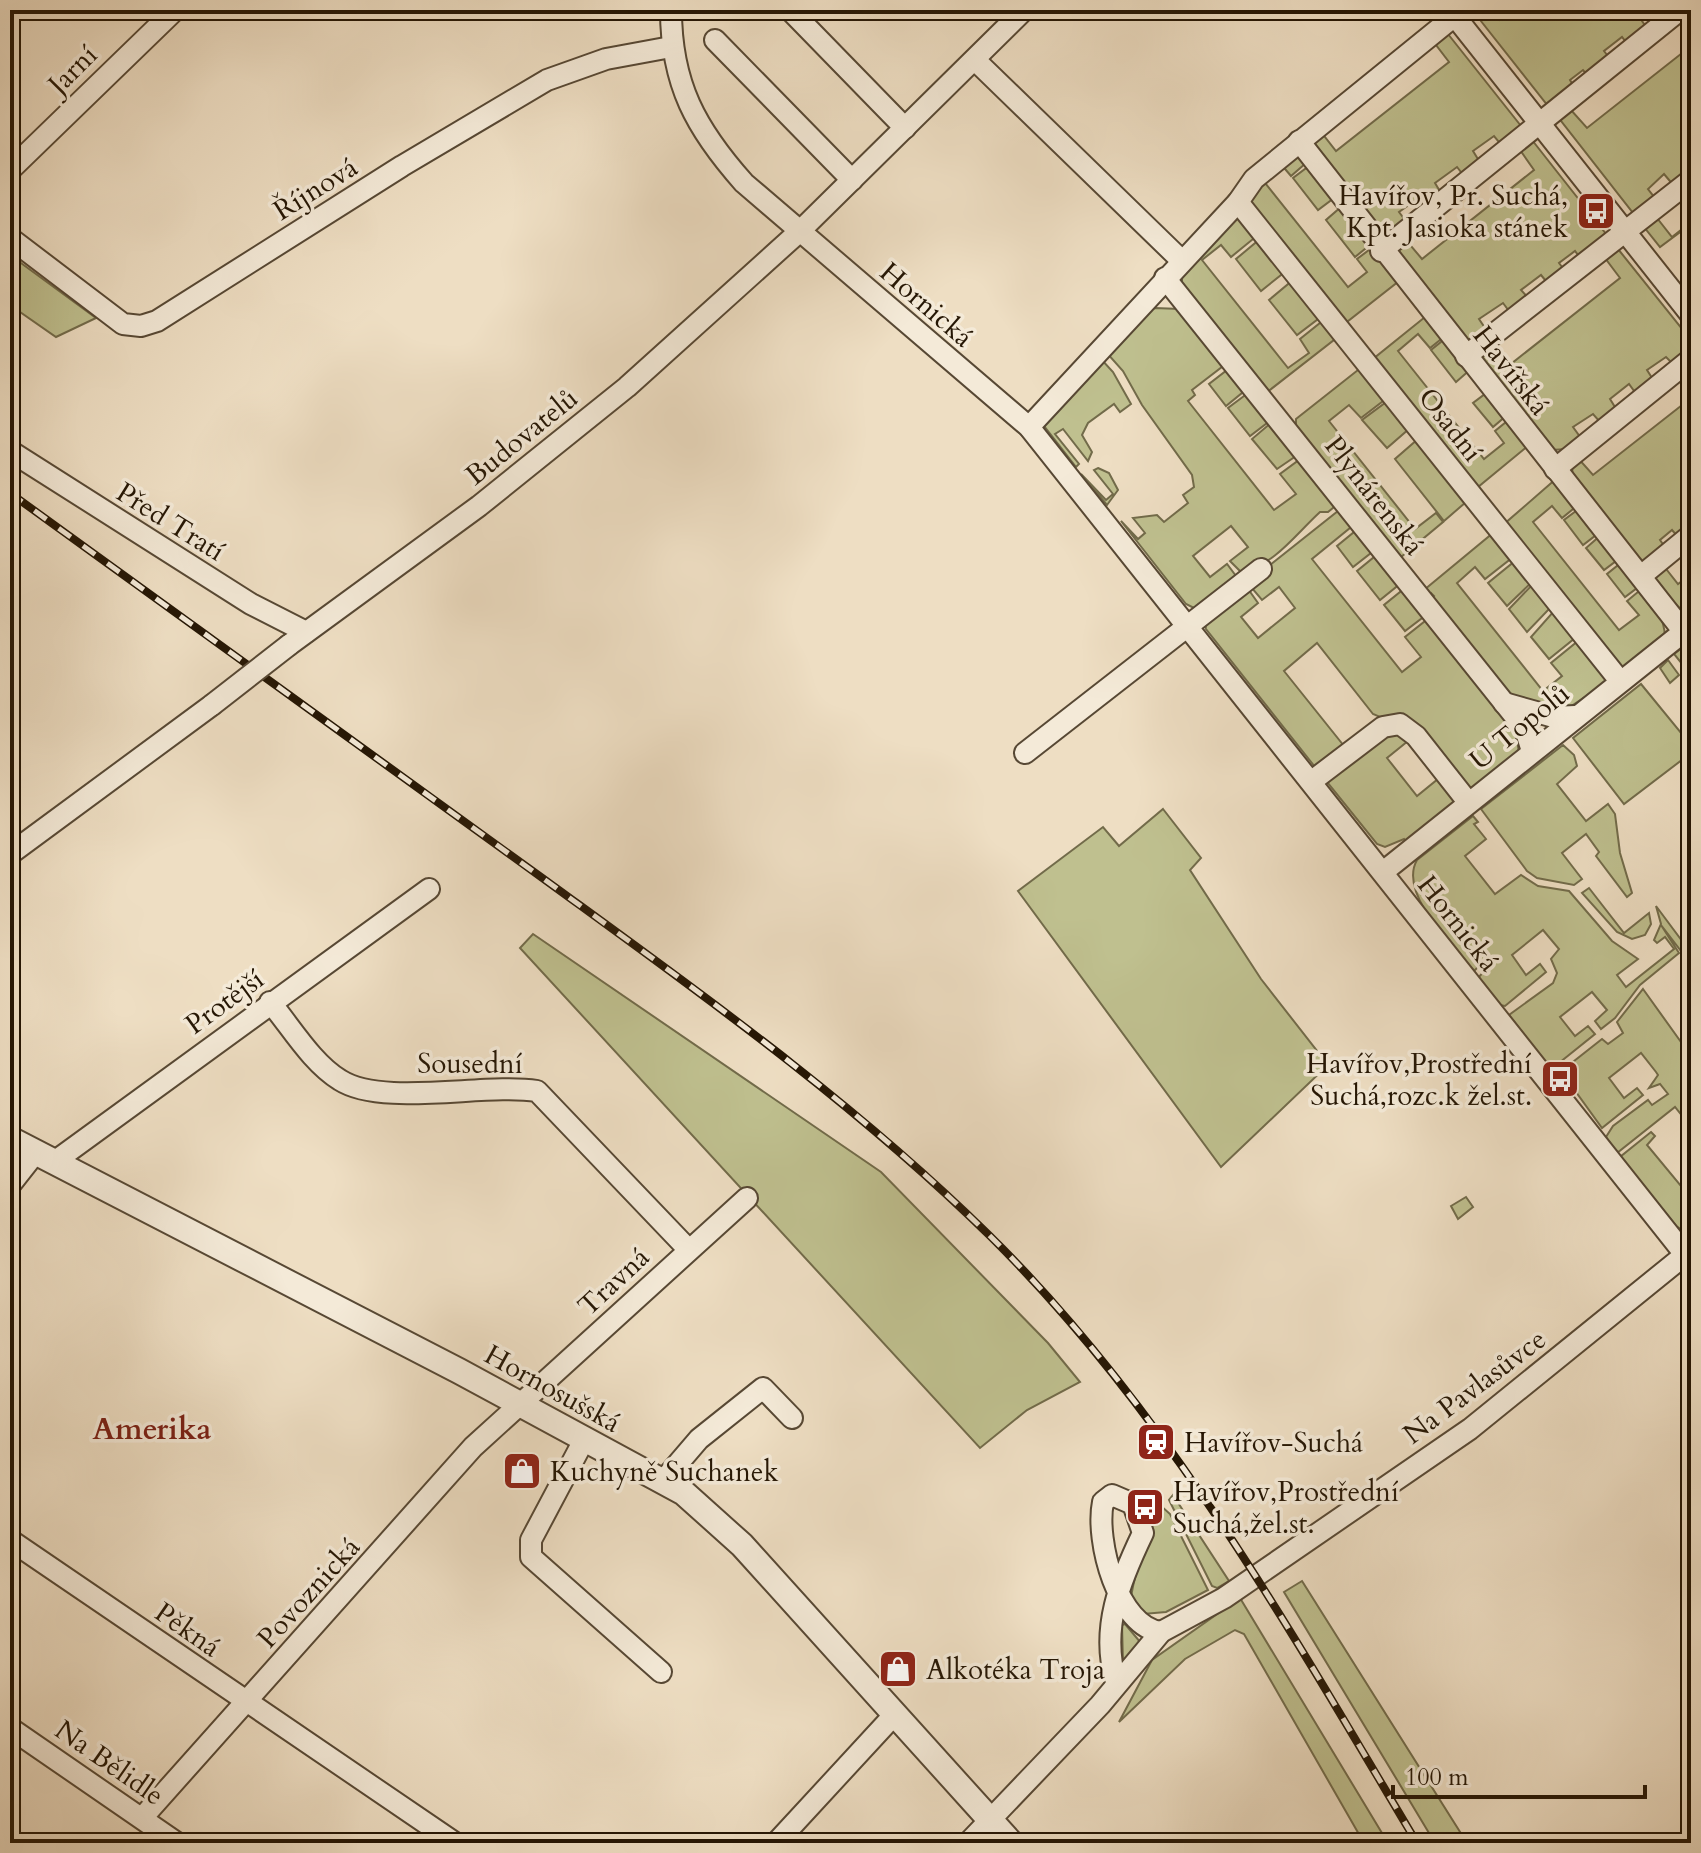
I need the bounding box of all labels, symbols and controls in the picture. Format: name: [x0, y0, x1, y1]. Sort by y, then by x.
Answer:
street label: Jarní: [37, 37, 106, 106]
street label: Říjnová: [266, 148, 365, 229]
place label: Havířov, Pr. Suchá, Kpt. Jasioka stánek: [1338, 177, 1568, 247]
bus stop icon: Havířov, Pr. Suchá, Kpt. Jasioka stánek: [1575, 190, 1617, 232]
street label: Hornická: [871, 254, 981, 356]
street label: Havířská: [1464, 318, 1558, 423]
street label: Budovatelů: [457, 380, 586, 494]
street label: Osadní: [1409, 380, 1491, 470]
street label: Plynárenská: [1316, 428, 1433, 563]
street label: Před Tratí: [109, 474, 232, 570]
street label: U Topolů: [1462, 675, 1578, 779]
street label: Hornická: [1409, 868, 1508, 980]
street label: Protější: [178, 960, 272, 1043]
street label: Sousední: [417, 1045, 523, 1083]
place label: Havířov,Prostřední Suchá,rozc.k žel.st.: [1306, 1045, 1532, 1115]
bus stop icon: Havířov,Prostřední Suchá,rozc.k žel.st.: [1539, 1058, 1581, 1100]
street label: Travná: [570, 1239, 658, 1325]
street label: Na Pavlasůvce: [1395, 1320, 1554, 1453]
street label: Hornosušská: [478, 1336, 627, 1442]
district label: Amerika: [92, 1409, 212, 1450]
station icon: Havířov-Suchá: [1135, 1421, 1177, 1463]
place label: Havířov-Suchá: [1184, 1424, 1363, 1462]
shop icon: Kuchyně Suchanek: [501, 1450, 543, 1492]
place label: Kuchyně Suchanek: [550, 1453, 779, 1491]
place label: Havířov,Prostřední Suchá,žel.st.: [1173, 1473, 1399, 1543]
bus stop icon: Havířov,Prostřední Suchá,žel.st.: [1124, 1486, 1166, 1528]
street label: Povoznická: [249, 1529, 369, 1656]
street label: Pěkná: [147, 1594, 228, 1666]
shop icon: Alkotéka Troja: [877, 1648, 919, 1690]
place label: Alkotéka Troja: [926, 1651, 1105, 1689]
street label: Na Bělidle: [47, 1711, 172, 1814]
scale bar: [1393, 1749, 1645, 1799]
text: 100 m: [1405, 1761, 1469, 1794]

